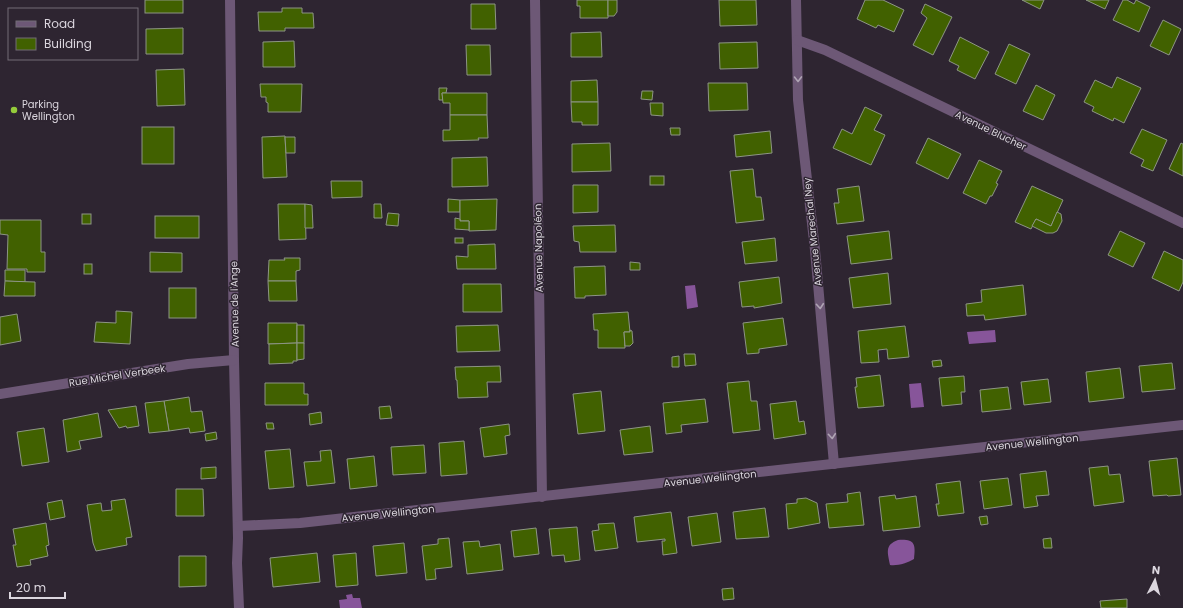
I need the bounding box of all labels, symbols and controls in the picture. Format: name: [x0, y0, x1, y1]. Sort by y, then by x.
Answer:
legend: [8, 8, 138, 60]
text: Road: [44, 15, 75, 32]
text: Building: [44, 35, 92, 52]
one-way arrow: [794, 76, 802, 82]
place label: Parking Wellington: [22, 97, 75, 124]
marker: Parking Wellington: [9, 105, 19, 115]
street label: Avenue Blucher: [953, 107, 1029, 154]
street label: Avenue Marechal Ney: [799, 177, 826, 287]
street label: Avenue Napoléon: [530, 204, 547, 292]
street label: Avenue de l'Ange: [226, 261, 243, 347]
one-way arrow: [815, 303, 824, 309]
street label: Rue Michel Verbeek: [68, 360, 167, 391]
street label: Avenue Wellington: [985, 430, 1079, 455]
one-way arrow: [827, 432, 836, 439]
street label: Avenue Wellington: [663, 466, 757, 491]
street label: Avenue Wellington: [341, 501, 435, 526]
north arrow: [1135, 560, 1175, 600]
text: N: [1151, 562, 1161, 578]
scale bar: [10, 574, 65, 600]
text: 20 m: [16, 579, 46, 596]

